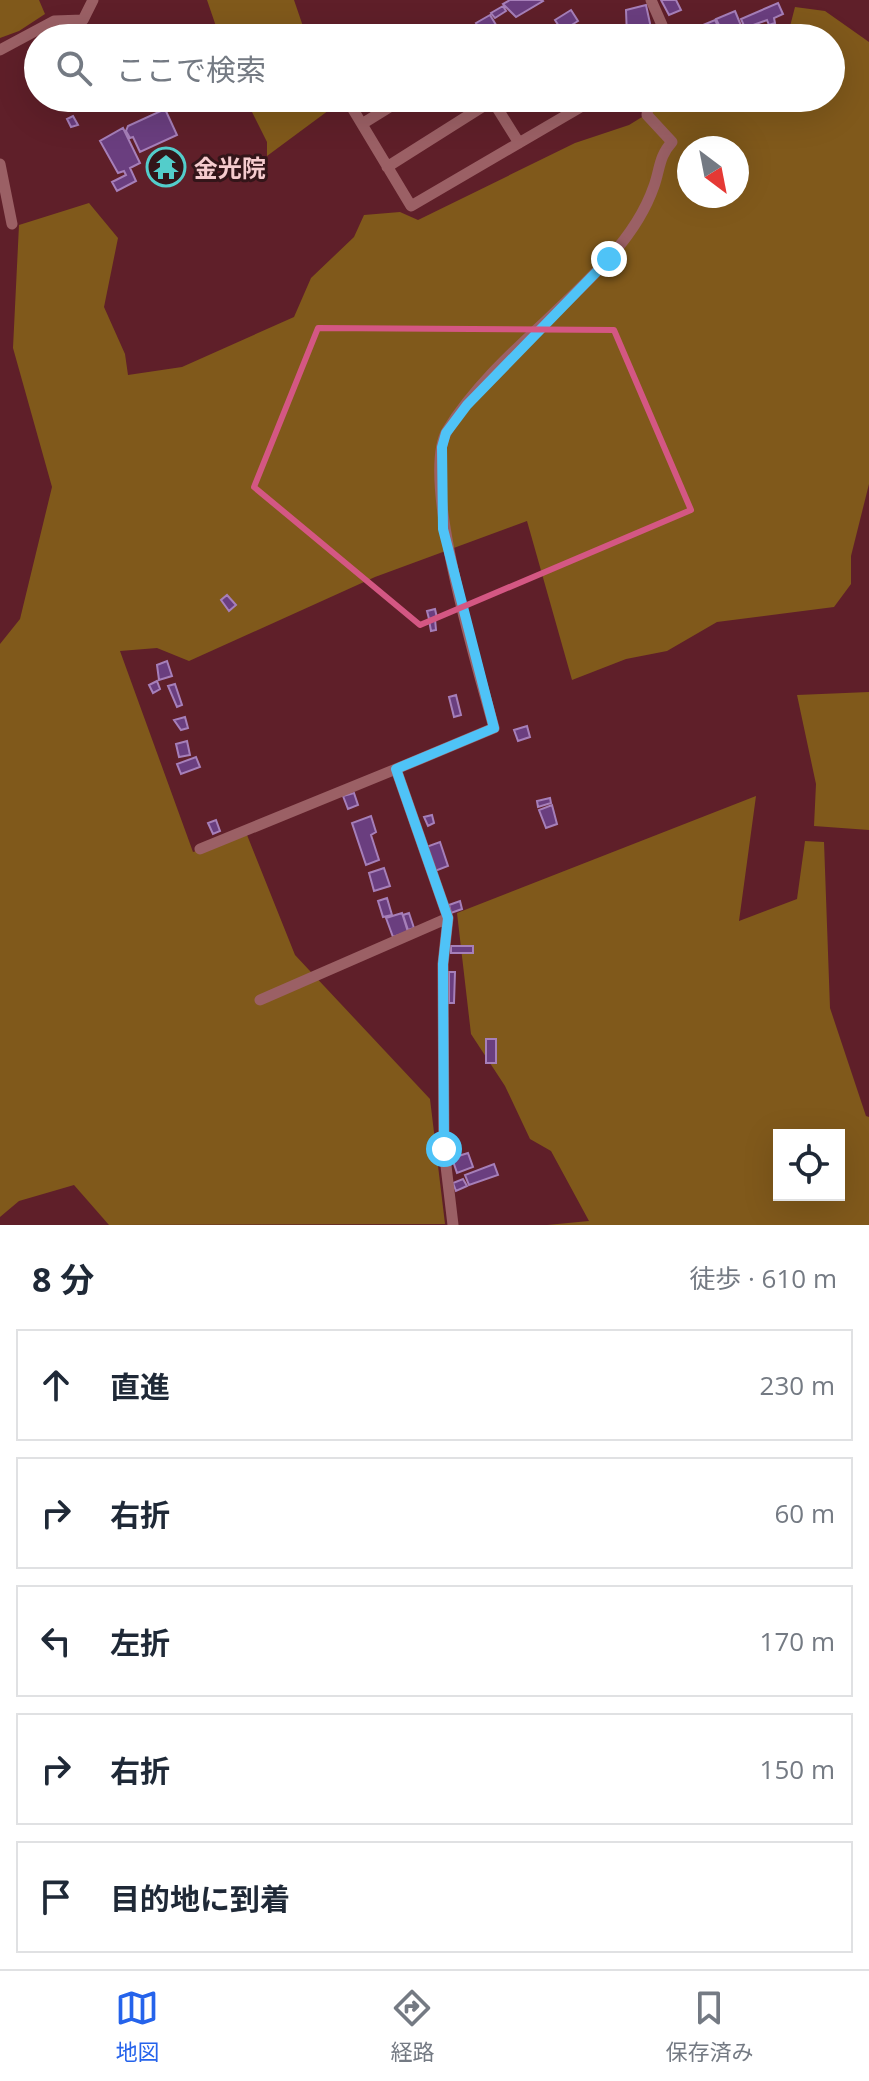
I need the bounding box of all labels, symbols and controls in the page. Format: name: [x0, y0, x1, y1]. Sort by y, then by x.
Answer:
search box: [24, 24, 845, 112]
icon: search: [52, 46, 96, 90]
text: ここで検索: [116, 49, 266, 90]
north arrow: [677, 136, 749, 208]
temple icon: 金光院: [145, 146, 187, 188]
place label: 金光院: [194, 151, 266, 184]
route end: [591, 241, 627, 277]
map controls: [773, 1129, 845, 1201]
button: locate: [773, 1129, 845, 1201]
route start: [426, 1131, 462, 1167]
text: 8 分: [32, 1256, 94, 1302]
text: 徒歩 · 610 m: [689, 1260, 837, 1296]
icon: ahead: [34, 1363, 78, 1407]
text: 直進: [110, 1366, 170, 1407]
text: 230 m: [760, 1367, 835, 1403]
icon: right: [34, 1491, 78, 1535]
text: 右折: [110, 1494, 170, 1535]
text: 60 m: [774, 1495, 835, 1531]
icon: left: [34, 1619, 78, 1663]
text: 左折: [110, 1622, 170, 1663]
text: 170 m: [760, 1623, 835, 1659]
icon: right: [34, 1747, 78, 1791]
text: 右折: [110, 1750, 170, 1791]
text: 150 m: [760, 1751, 835, 1787]
icon: arrive: [34, 1875, 78, 1919]
text: 目的地に到着: [110, 1878, 290, 1919]
tab: 地図: [115, 1986, 160, 2066]
tab: 経路: [390, 1986, 435, 2066]
tab: 保存済み: [665, 1986, 754, 2066]

